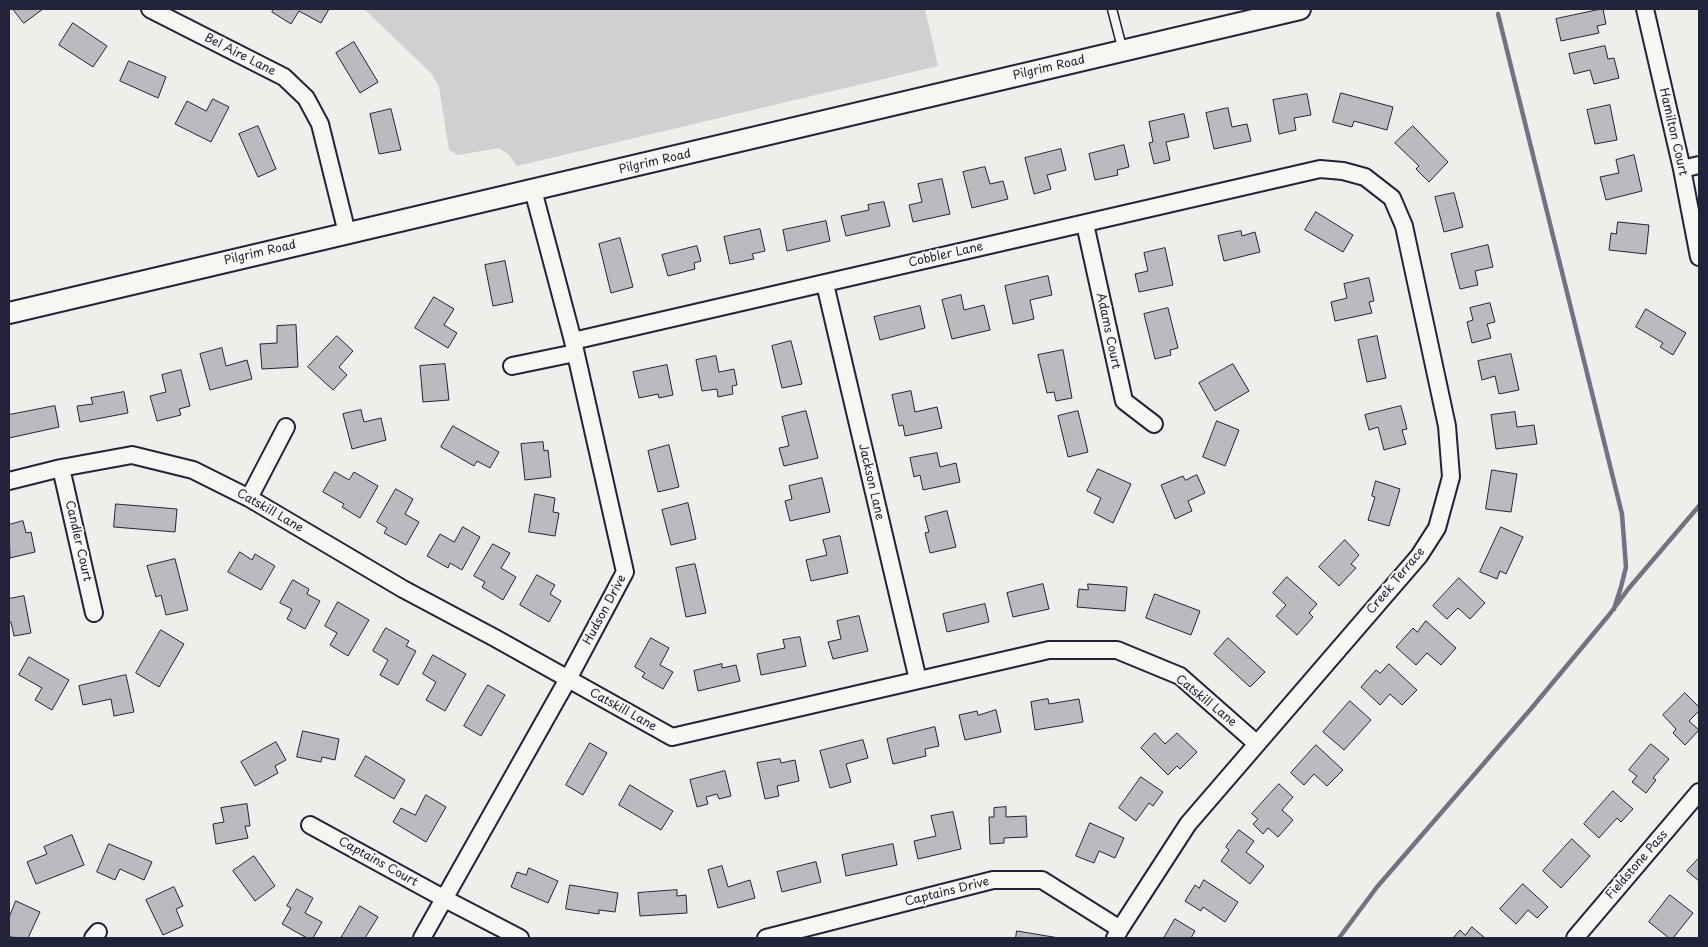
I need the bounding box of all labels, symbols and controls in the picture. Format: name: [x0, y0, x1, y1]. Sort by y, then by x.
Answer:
street label: Bel Aire Lane: [202, 31, 278, 79]
street label: Pilgrim Road: [1012, 53, 1086, 83]
street label: Hamilton Court: [1656, 87, 1690, 177]
street label: Pilgrim Road: [618, 147, 692, 177]
street label: Pilgrim Road: [223, 238, 297, 268]
street label: Cobbler Lane: [907, 239, 985, 271]
street label: Adams Court: [1093, 292, 1123, 370]
street label: Jackson Lane: [855, 442, 887, 522]
street label: Catskill Lane: [234, 486, 306, 536]
street label: Candler Court: [62, 499, 94, 583]
street label: Creek Terrace: [1364, 545, 1428, 617]
street label: Hudson Drive: [581, 573, 629, 647]
street label: Catskill Lane: [1173, 672, 1239, 730]
street label: Catskill Lane: [587, 686, 659, 734]
street label: Fieldstone Pass: [1603, 828, 1671, 902]
street label: Captains Court: [336, 834, 420, 890]
street label: Captains Drive: [903, 875, 991, 909]

